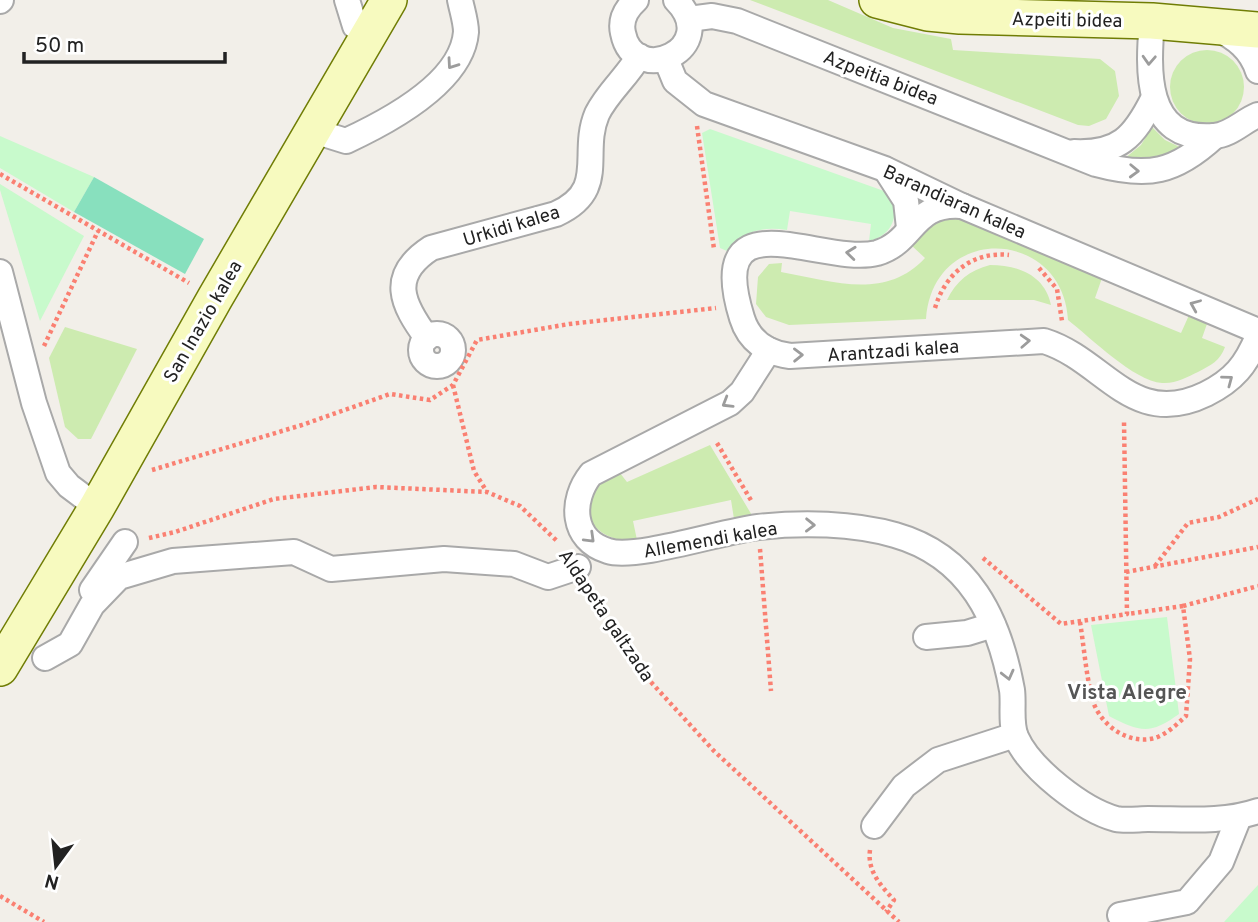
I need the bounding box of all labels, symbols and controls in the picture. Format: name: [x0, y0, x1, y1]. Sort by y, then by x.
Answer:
street label: Azpeiti bidea: [1011, 8, 1123, 34]
scale bar: [24, 21, 226, 65]
text: 50 m: [35, 33, 84, 60]
street label: Azpeitia bidea: [820, 46, 941, 112]
one-way arrow: [1142, 55, 1157, 66]
one-way arrow: [448, 56, 460, 69]
street label: Barandiaran kalea: [879, 161, 1029, 245]
one-way arrow: [1129, 164, 1140, 179]
street label: Urkidi kalea: [460, 201, 563, 253]
one-way arrow: [845, 246, 856, 261]
street label: San Inazio kalea: [159, 257, 248, 387]
one-way arrow: [1189, 300, 1201, 314]
one-way arrow: [1020, 333, 1031, 348]
street label: Arantzadi kalea: [826, 335, 960, 369]
one-way arrow: [794, 347, 804, 363]
one-way arrow: [1221, 376, 1233, 388]
one-way arrow: [722, 395, 735, 408]
street label: Allemendi kalea: [641, 517, 779, 565]
one-way arrow: [805, 518, 816, 533]
one-way arrow: [582, 530, 595, 543]
street label: Aldapeta galtzada: [552, 545, 659, 687]
one-way arrow: [1000, 669, 1014, 681]
district label: Vista Alegre: [1067, 680, 1187, 707]
north arrow: [21, 831, 91, 901]
text: N: [42, 867, 62, 894]

